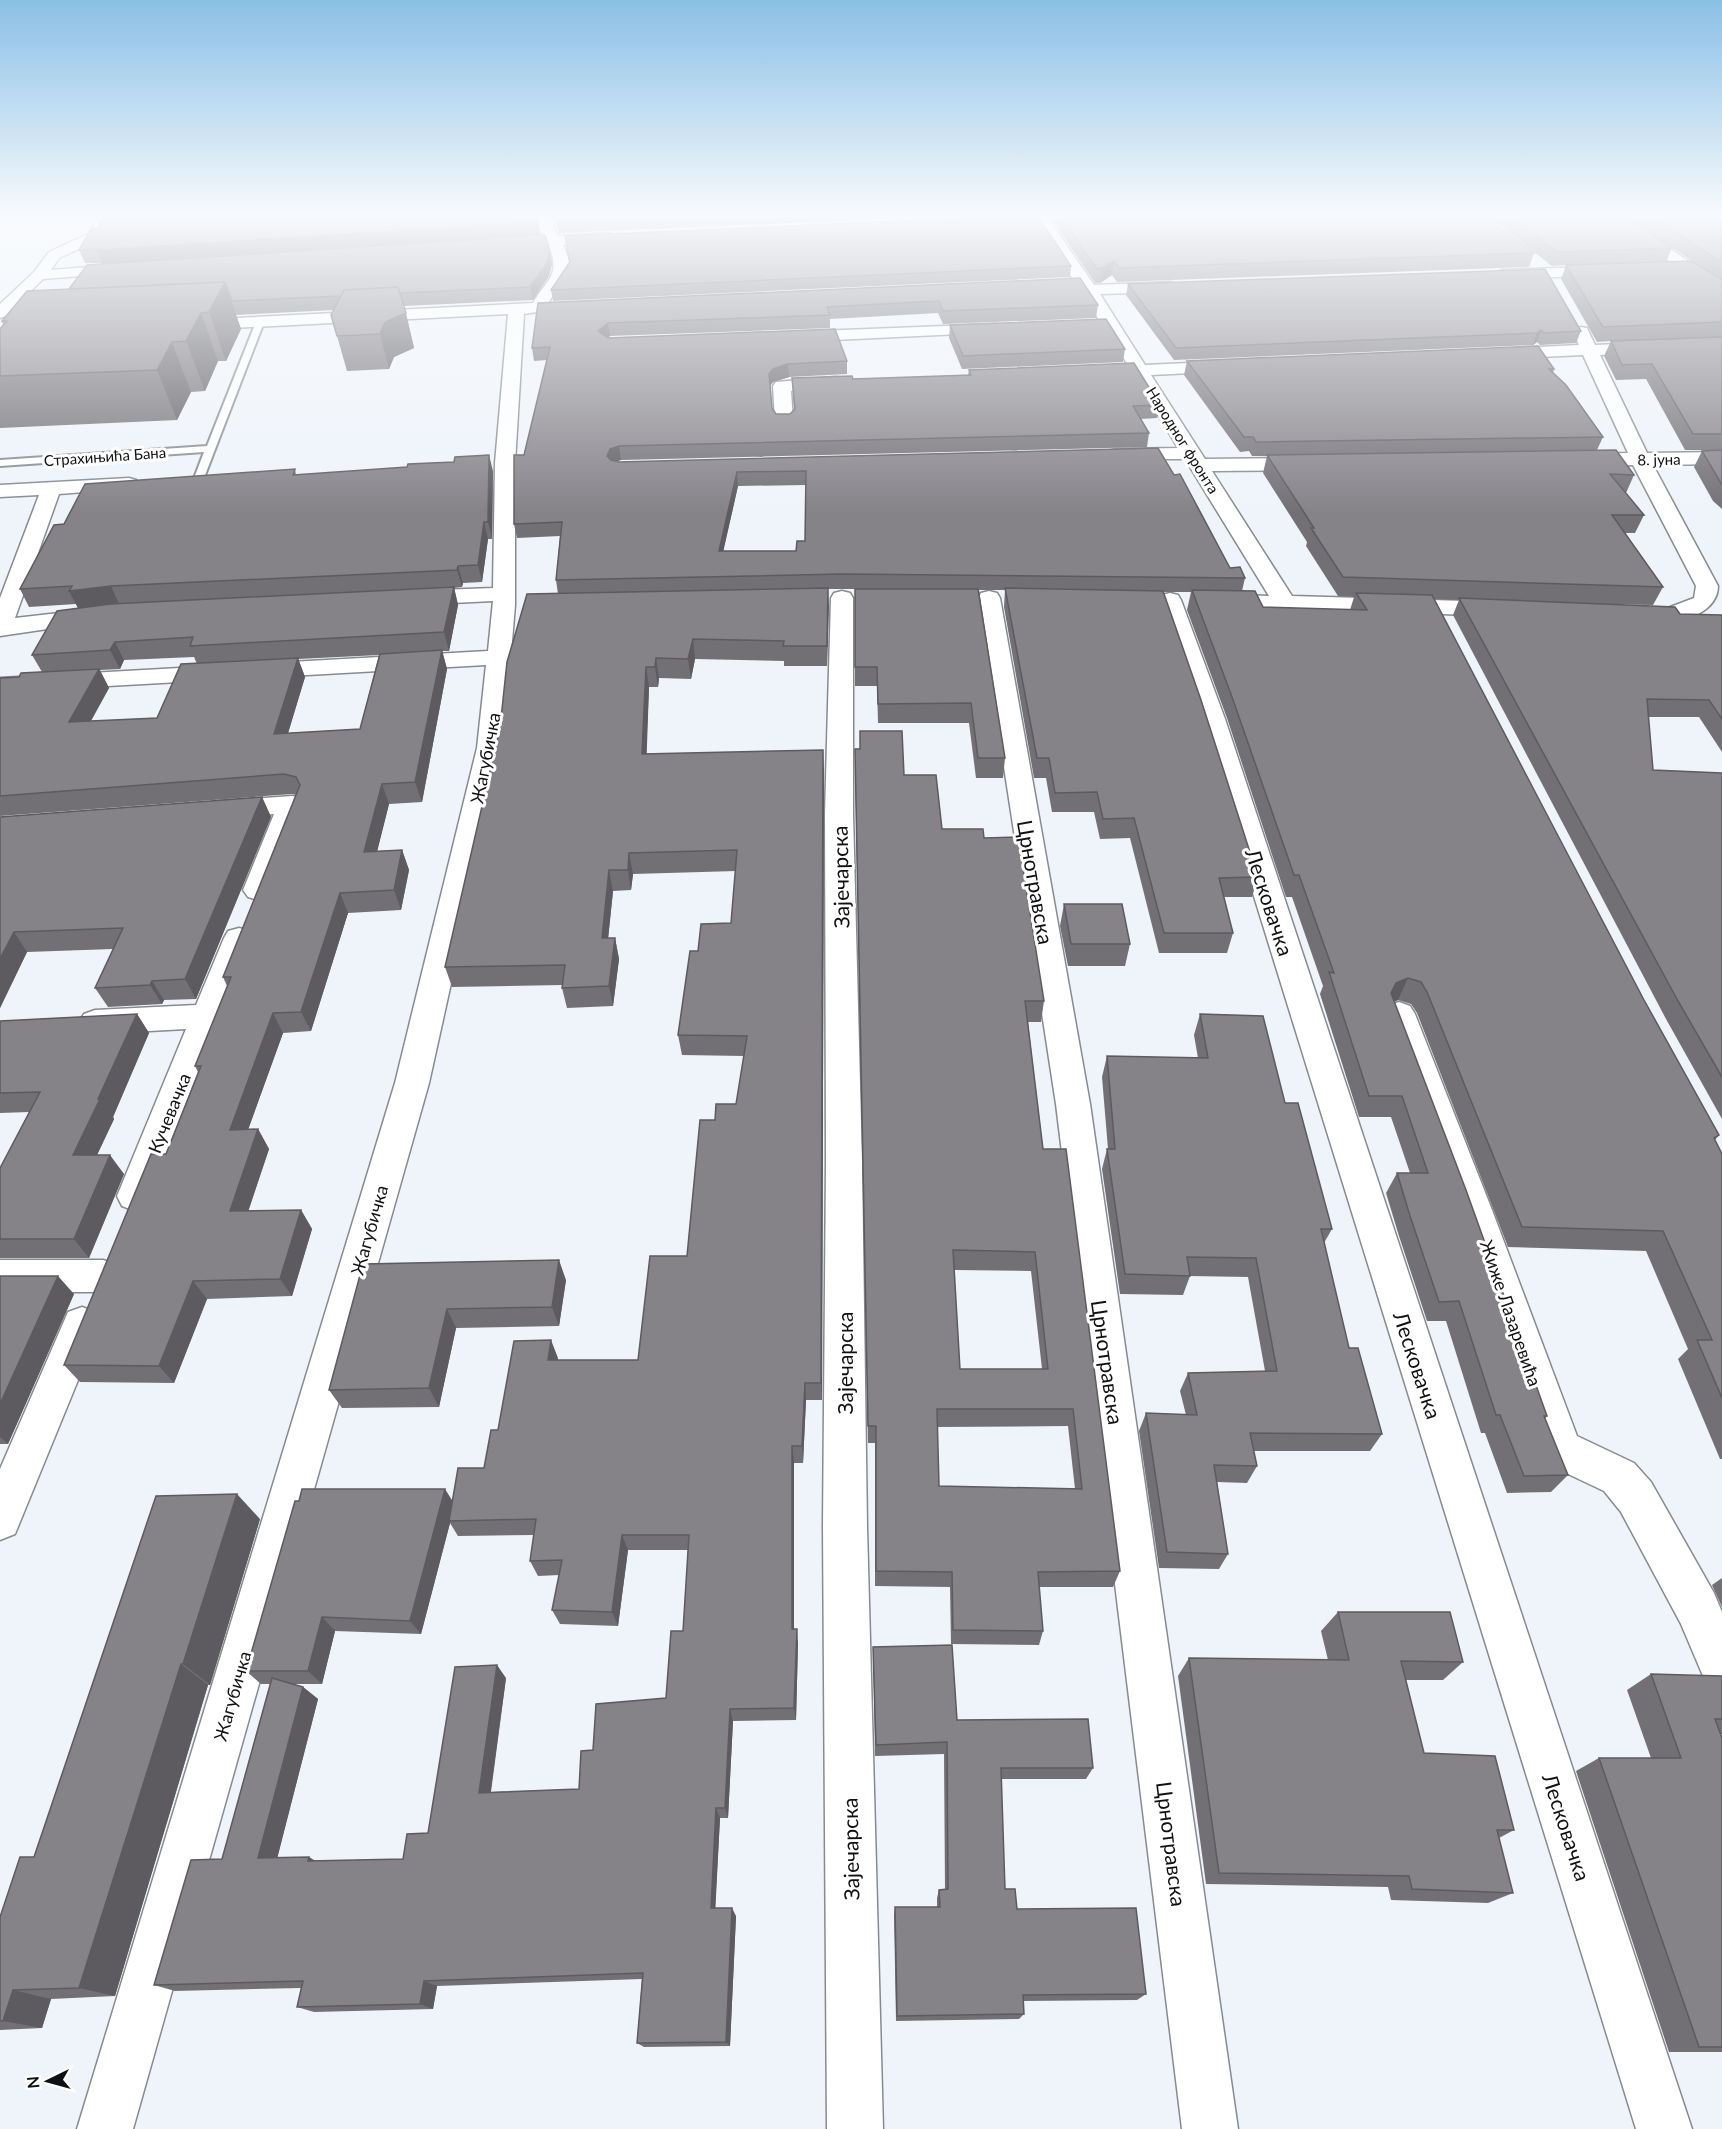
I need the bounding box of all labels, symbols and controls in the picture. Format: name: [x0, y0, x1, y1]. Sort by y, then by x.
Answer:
street label: Народног фронта: [1143, 383, 1223, 497]
street label: Страхињића Бана: [43, 443, 167, 469]
street label: 8. јуна: [1637, 450, 1681, 468]
street label: Жагубичка: [465, 710, 505, 806]
street label: Црнотравска: [1013, 818, 1059, 946]
street label: Зајечарска: [827, 825, 853, 929]
street label: Лесковачка: [1241, 844, 1299, 959]
street label: Кучевачка: [143, 1070, 195, 1156]
street label: Жагубичка: [346, 1182, 392, 1278]
street label: Жиже Лазаревића: [1476, 1237, 1546, 1389]
street label: Црнотравска: [1087, 1298, 1129, 1426]
street label: Лесковачка: [1389, 1307, 1447, 1422]
street label: Зајечарска: [832, 1312, 857, 1414]
street label: Жагубичка: [209, 1648, 255, 1744]
street label: Лесковачка: [1538, 1769, 1596, 1884]
street label: Црнотравска: [1152, 1780, 1192, 1908]
street label: Зајечарска: [837, 1797, 863, 1901]
north arrow: [18, 2051, 78, 2111]
text: N: [23, 2075, 43, 2089]

